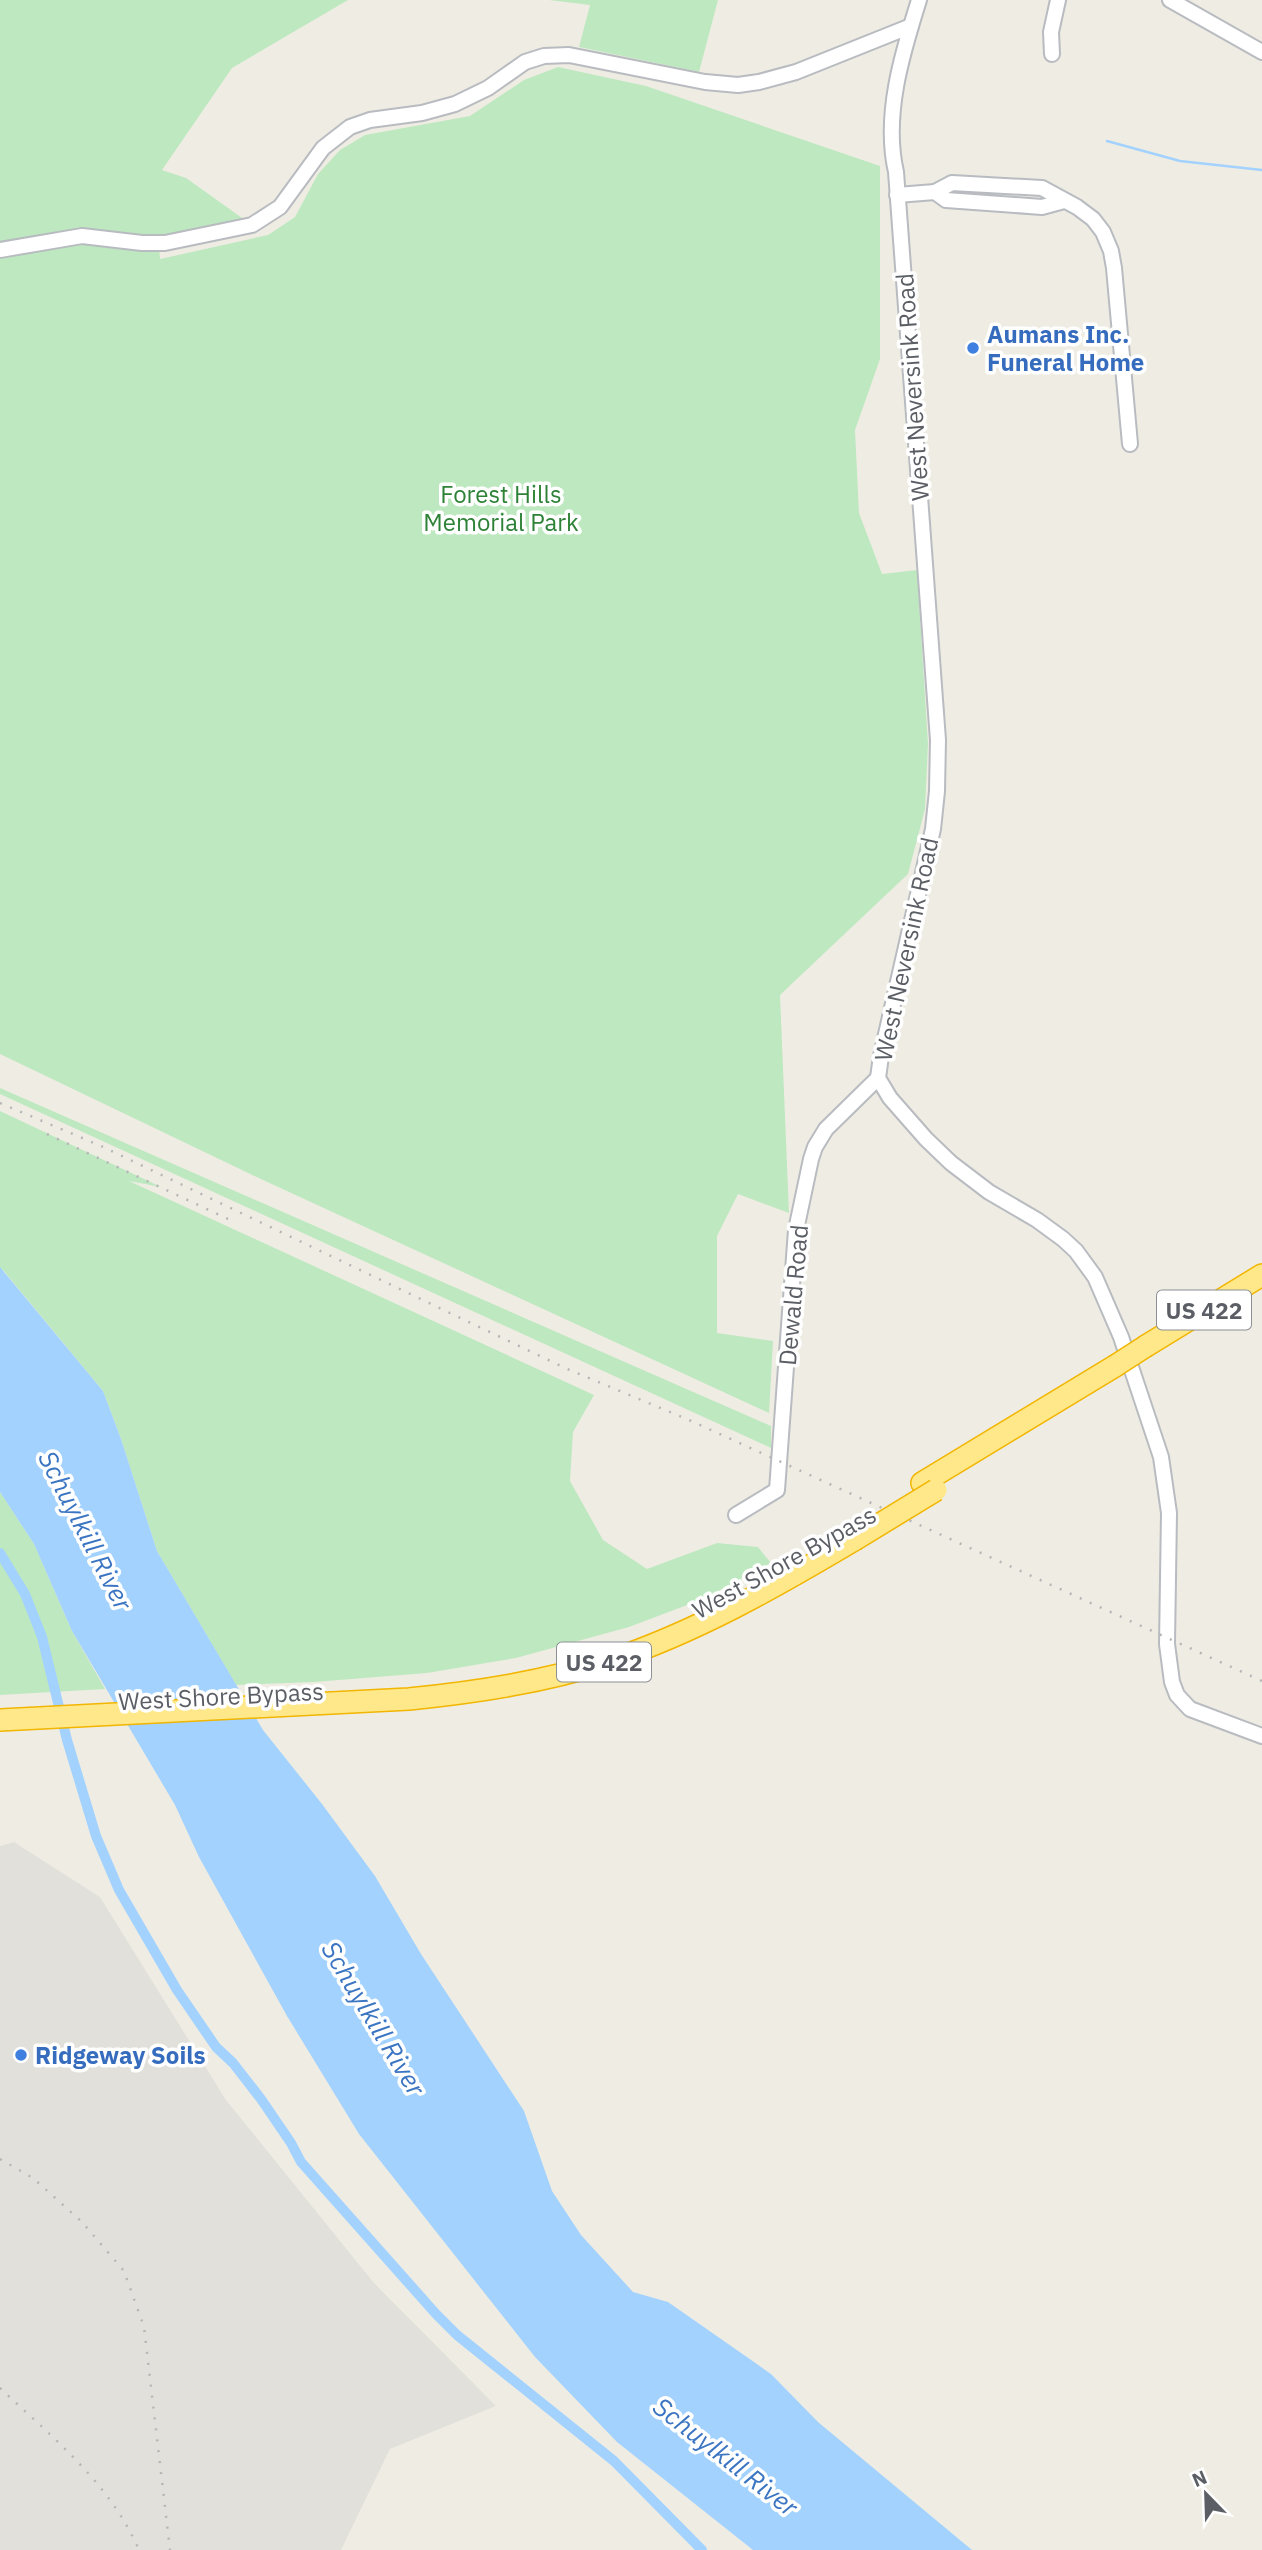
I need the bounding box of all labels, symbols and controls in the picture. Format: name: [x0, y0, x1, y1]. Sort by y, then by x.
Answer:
street label: West Neversink Road: [888, 272, 936, 502]
place label: Aumans Inc. Funeral Home: [987, 318, 1144, 378]
marker: Aumans Inc. Funeral Home: [965, 340, 981, 356]
park label: Forest Hills Memorial Park: [423, 478, 579, 538]
street label: West Neversink Road: [867, 834, 945, 1064]
street label: Dewald Road: [771, 1223, 815, 1367]
road number: US 422: [1157, 1290, 1251, 1330]
water label: Schuylkill River: [31, 1444, 141, 1617]
street label: West Shore Bypass: [686, 1498, 882, 1626]
road number: US 422: [557, 1642, 651, 1681]
street label: West Shore Bypass: [117, 1675, 325, 1717]
water label: Schuylkill River: [314, 1934, 434, 2103]
place label: Ridgeway Soils: [35, 2039, 206, 2071]
marker: Ridgeway Soils: [13, 2047, 29, 2063]
water label: Schuylkill River: [647, 2389, 806, 2524]
north arrow: [1171, 2459, 1241, 2529]
text: N: [1188, 2465, 1210, 2492]

